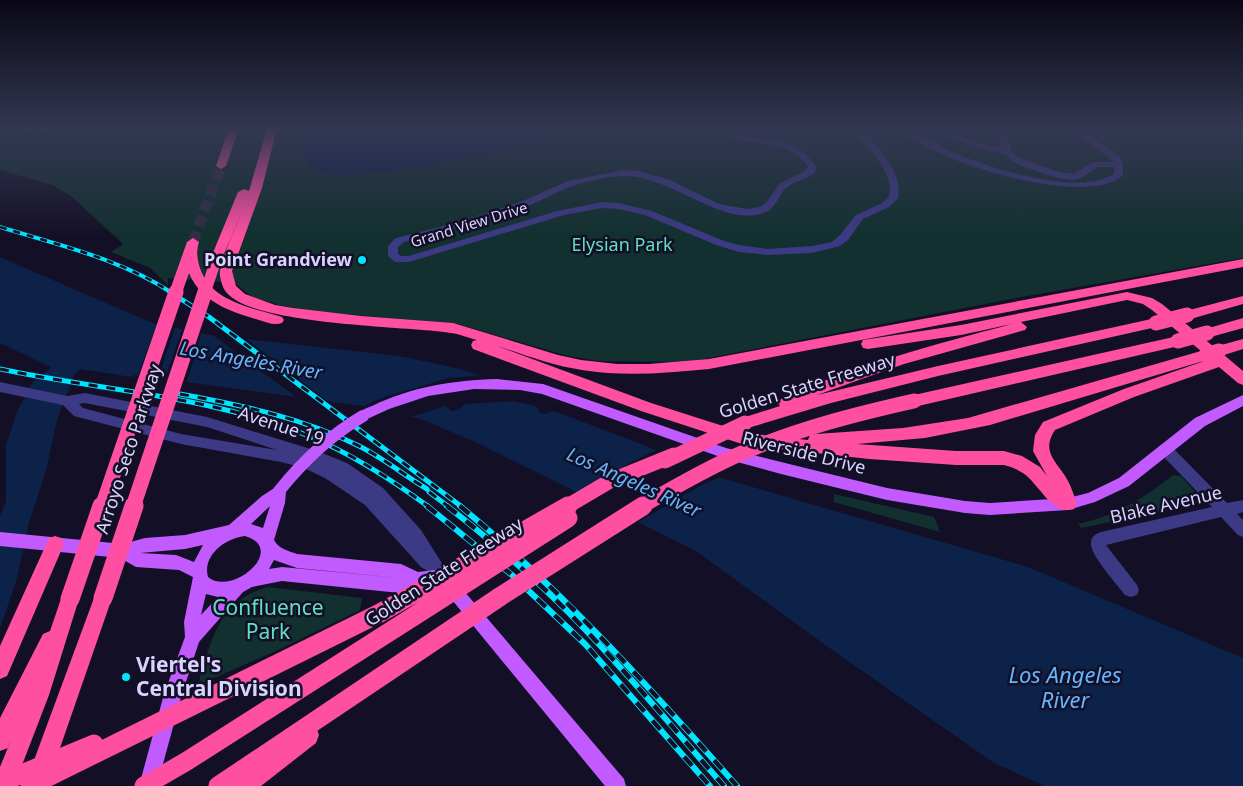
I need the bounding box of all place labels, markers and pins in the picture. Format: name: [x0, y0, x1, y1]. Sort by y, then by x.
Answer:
place label: Point Grandview: [204, 247, 353, 271]
marker: Point Grandview: [356, 254, 368, 266]
place label: Viertel's Central Division: [136, 650, 302, 702]
marker: Viertel's Central Division: [120, 671, 132, 683]

